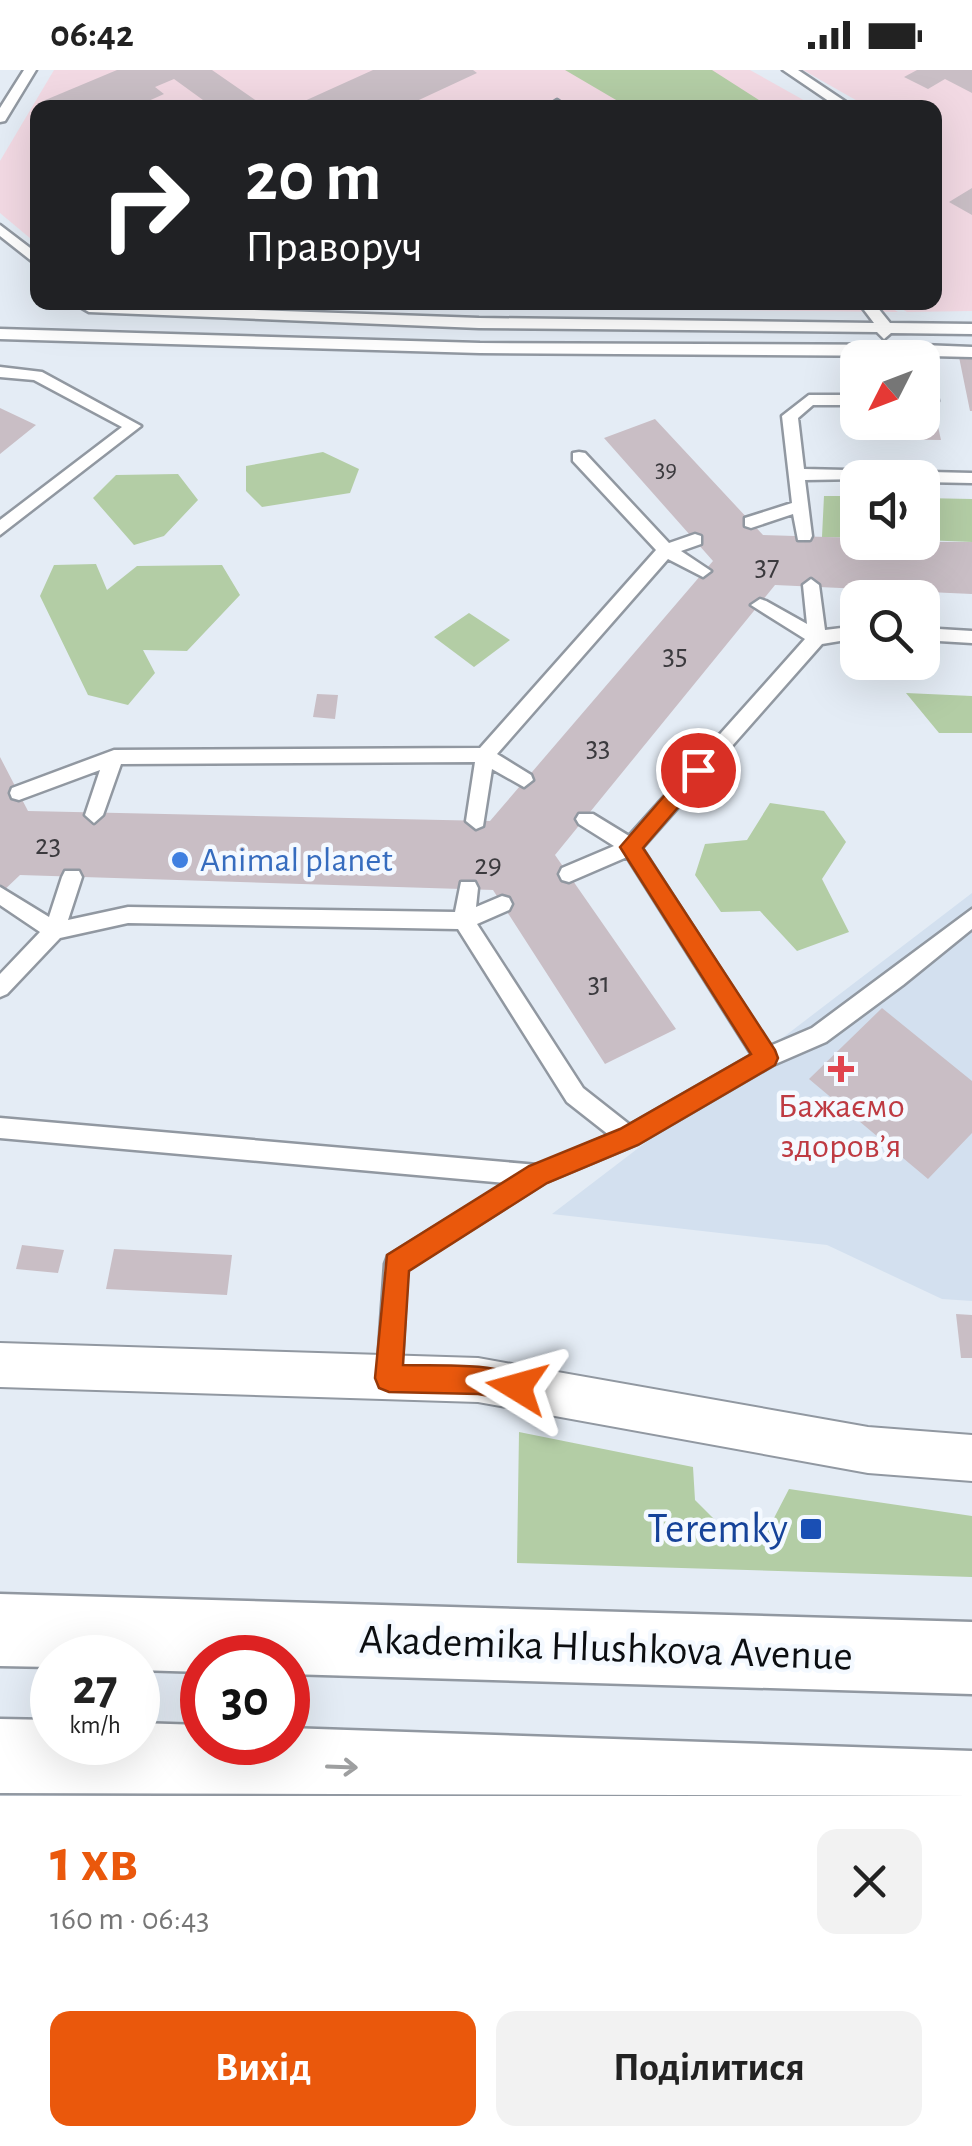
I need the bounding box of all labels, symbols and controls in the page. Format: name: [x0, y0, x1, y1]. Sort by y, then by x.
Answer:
text: 06:42: [50, 16, 134, 54]
icon: right: [80, 140, 210, 270]
text: 20 m: [245, 143, 382, 213]
text: Праворуч: [245, 225, 423, 270]
north arrow: [840, 340, 940, 440]
map controls: [840, 340, 940, 680]
house number: 39: [655, 457, 677, 482]
button: sound: [840, 460, 940, 560]
house number: 37: [755, 551, 779, 581]
button: search: [840, 580, 940, 680]
house number: 35: [663, 640, 687, 670]
pin: [656, 728, 741, 813]
house number: 33: [586, 732, 610, 762]
icon: arrive: [671, 743, 726, 798]
house number: 23: [35, 830, 61, 860]
place label: Animal planet: [200, 843, 393, 878]
marker: Animal planet: [169, 849, 191, 871]
house number: 29: [474, 850, 502, 880]
house number: 31: [588, 968, 610, 998]
marker: Бажаємо здоровʼя: [830, 1058, 852, 1080]
place label: Бажаємо здоровʼя: [777, 1089, 905, 1164]
position arrow: [465, 1335, 569, 1439]
place label: Teremky: [647, 1508, 788, 1550]
marker: Teremky: [798, 1516, 824, 1542]
street label: Akademika Hlushkova Avenue: [359, 1618, 853, 1678]
speed limit sign: 30: [180, 1635, 310, 1765]
text: 27: [72, 1663, 118, 1713]
text: km/h: [69, 1713, 121, 1738]
one-way arrow: [326, 1758, 358, 1777]
button: close: [817, 1829, 922, 1934]
text: 1 хв: [50, 1832, 138, 1892]
text: 160 m · 06:43: [50, 1903, 210, 1935]
button: Вихід: [50, 2011, 476, 2126]
button: Поділитися: [496, 2011, 922, 2126]

